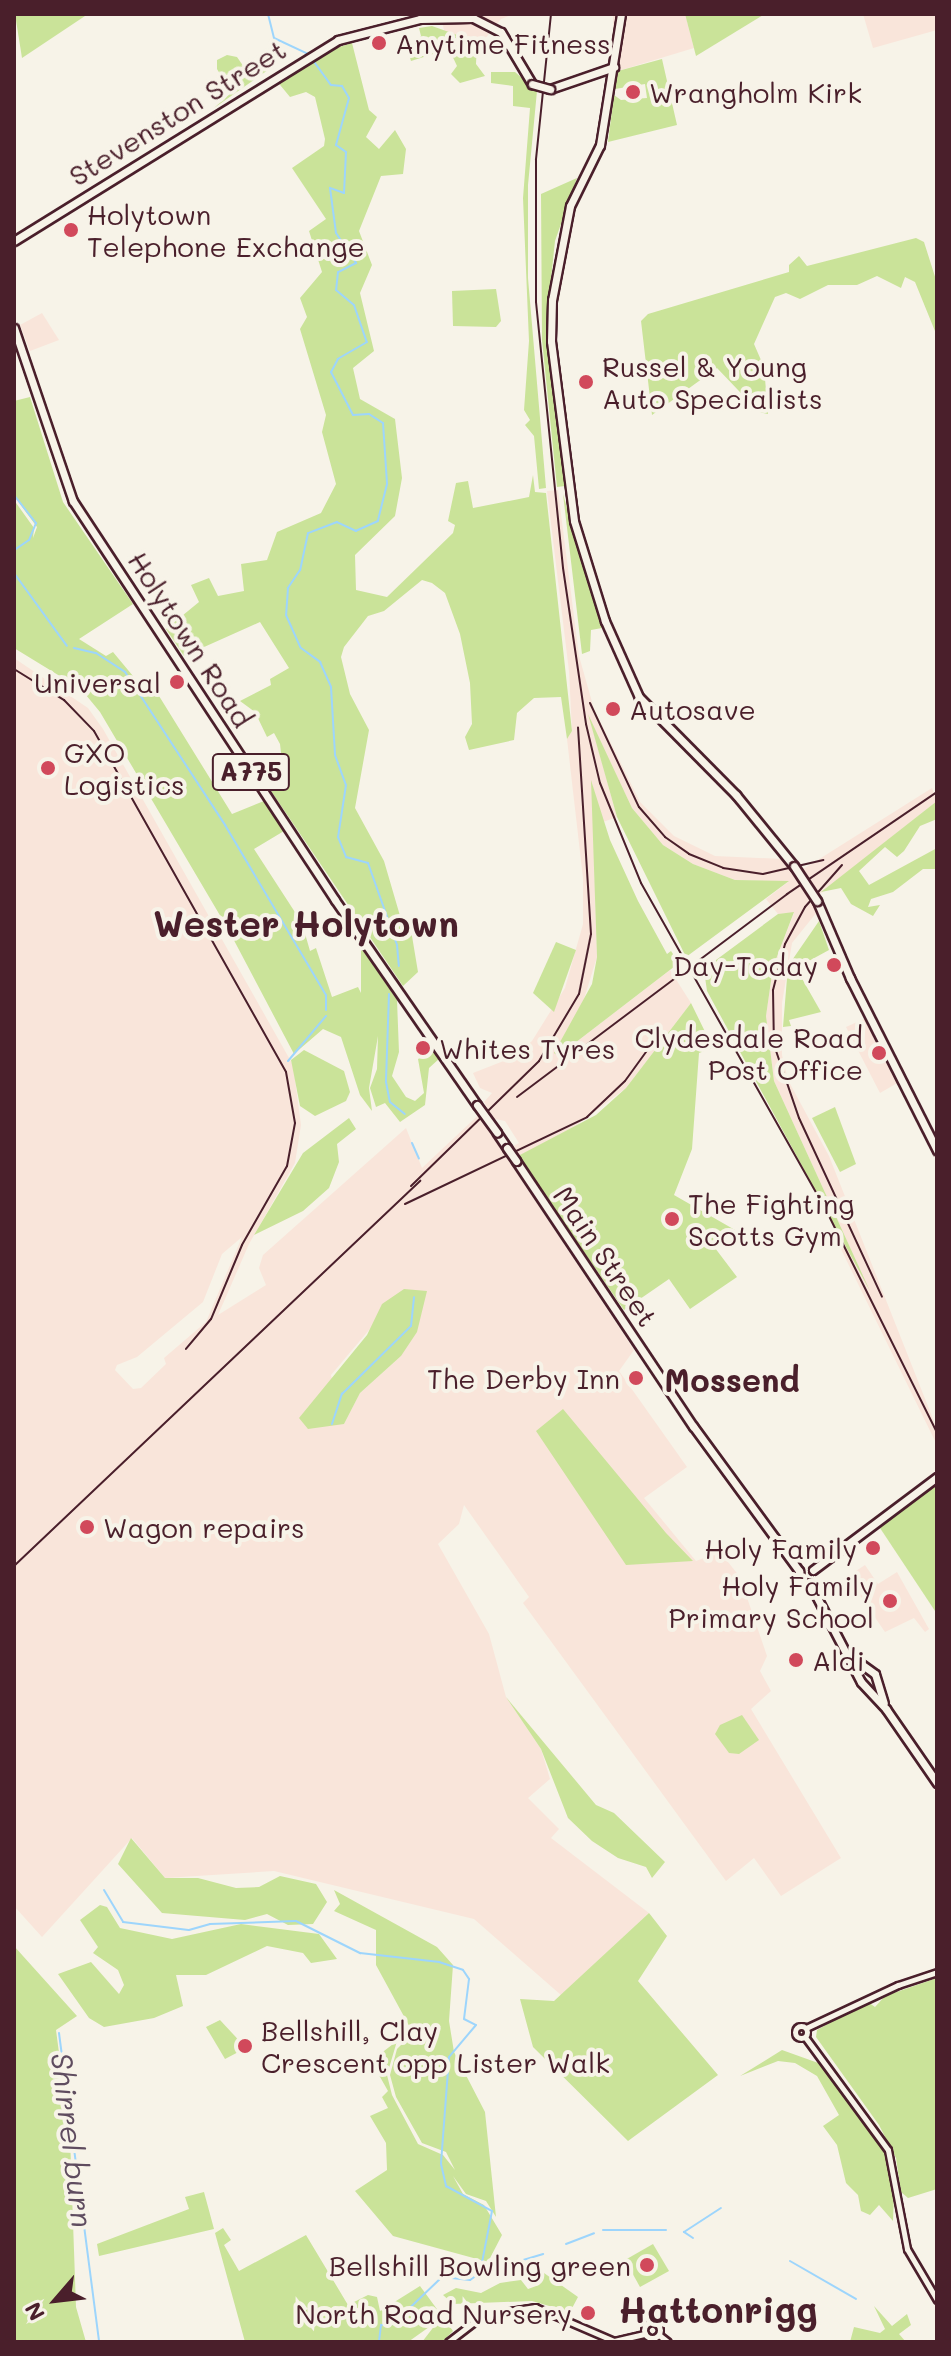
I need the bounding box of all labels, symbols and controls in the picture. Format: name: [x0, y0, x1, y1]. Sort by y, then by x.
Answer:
place label: Anytime Fitness: [395, 26, 611, 60]
street label: Stevenston Street: [62, 32, 292, 192]
marker: Anytime Fitness: [370, 34, 388, 52]
place label: Wrangholm Kirk: [649, 75, 862, 109]
marker: Wrangholm Kirk: [624, 83, 642, 101]
place label: Holytown Telephone Exchange: [87, 197, 365, 263]
marker: Holytown Telephone Exchange: [62, 221, 80, 239]
place label: Russel & Young Auto Specialists: [602, 349, 823, 415]
marker: Russel & Young Auto Specialists: [577, 373, 595, 391]
street label: Holytown Road: [122, 545, 260, 733]
place label: Universal: [34, 665, 161, 699]
marker: Universal: [168, 673, 186, 691]
place label: Autosave: [629, 692, 756, 726]
marker: Autosave: [604, 700, 622, 718]
place label: GXO Logistics: [64, 735, 185, 801]
road number: A775: [211, 750, 291, 794]
marker: GXO Logistics: [39, 759, 57, 777]
district label: Wester Holytown: [153, 901, 459, 945]
place label: Day-Today: [673, 948, 818, 982]
marker: Day-Today: [825, 956, 843, 974]
place label: Clydesdale Road Post Office: [634, 1020, 863, 1086]
place label: Whites Tyres: [439, 1031, 615, 1065]
marker: Whites Tyres: [414, 1039, 432, 1057]
marker: Clydesdale Road Post Office: [870, 1044, 888, 1062]
street label: Main Street: [547, 1179, 665, 1333]
place label: The Fighting Scotts Gym: [688, 1186, 855, 1252]
marker: The Fighting Scotts Gym: [663, 1210, 681, 1228]
district label: Mossend: [664, 1360, 800, 1398]
place label: The Derby Inn: [427, 1361, 620, 1395]
marker: The Derby Inn: [627, 1369, 645, 1387]
place label: Wagon repairs: [103, 1510, 305, 1544]
marker: Wagon repairs: [78, 1518, 96, 1536]
place label: Holy Family: [704, 1531, 857, 1565]
marker: Holy Family: [864, 1539, 882, 1557]
place label: Holy Family Primary School: [669, 1568, 874, 1634]
marker: Holy Family Primary School: [881, 1592, 899, 1610]
place label: Aldi: [812, 1643, 865, 1677]
marker: Aldi: [787, 1651, 805, 1669]
place label: Bellshill, Clay Crescent opp Lister Walk: [261, 2013, 610, 2079]
marker: Bellshill, Clay Crescent opp Lister Walk: [236, 2037, 254, 2055]
water label: Shirrel burn: [44, 2050, 102, 2230]
place label: Bellshill Bowling green: [329, 2248, 631, 2282]
marker: Bellshill Bowling green: [638, 2256, 656, 2274]
north arrow: [16, 2260, 96, 2340]
district label: Hattonrigg: [618, 2287, 818, 2331]
place label: North Road Nursery: [295, 2296, 572, 2330]
text: N: [18, 2297, 51, 2326]
marker: North Road Nursery: [579, 2304, 597, 2322]

